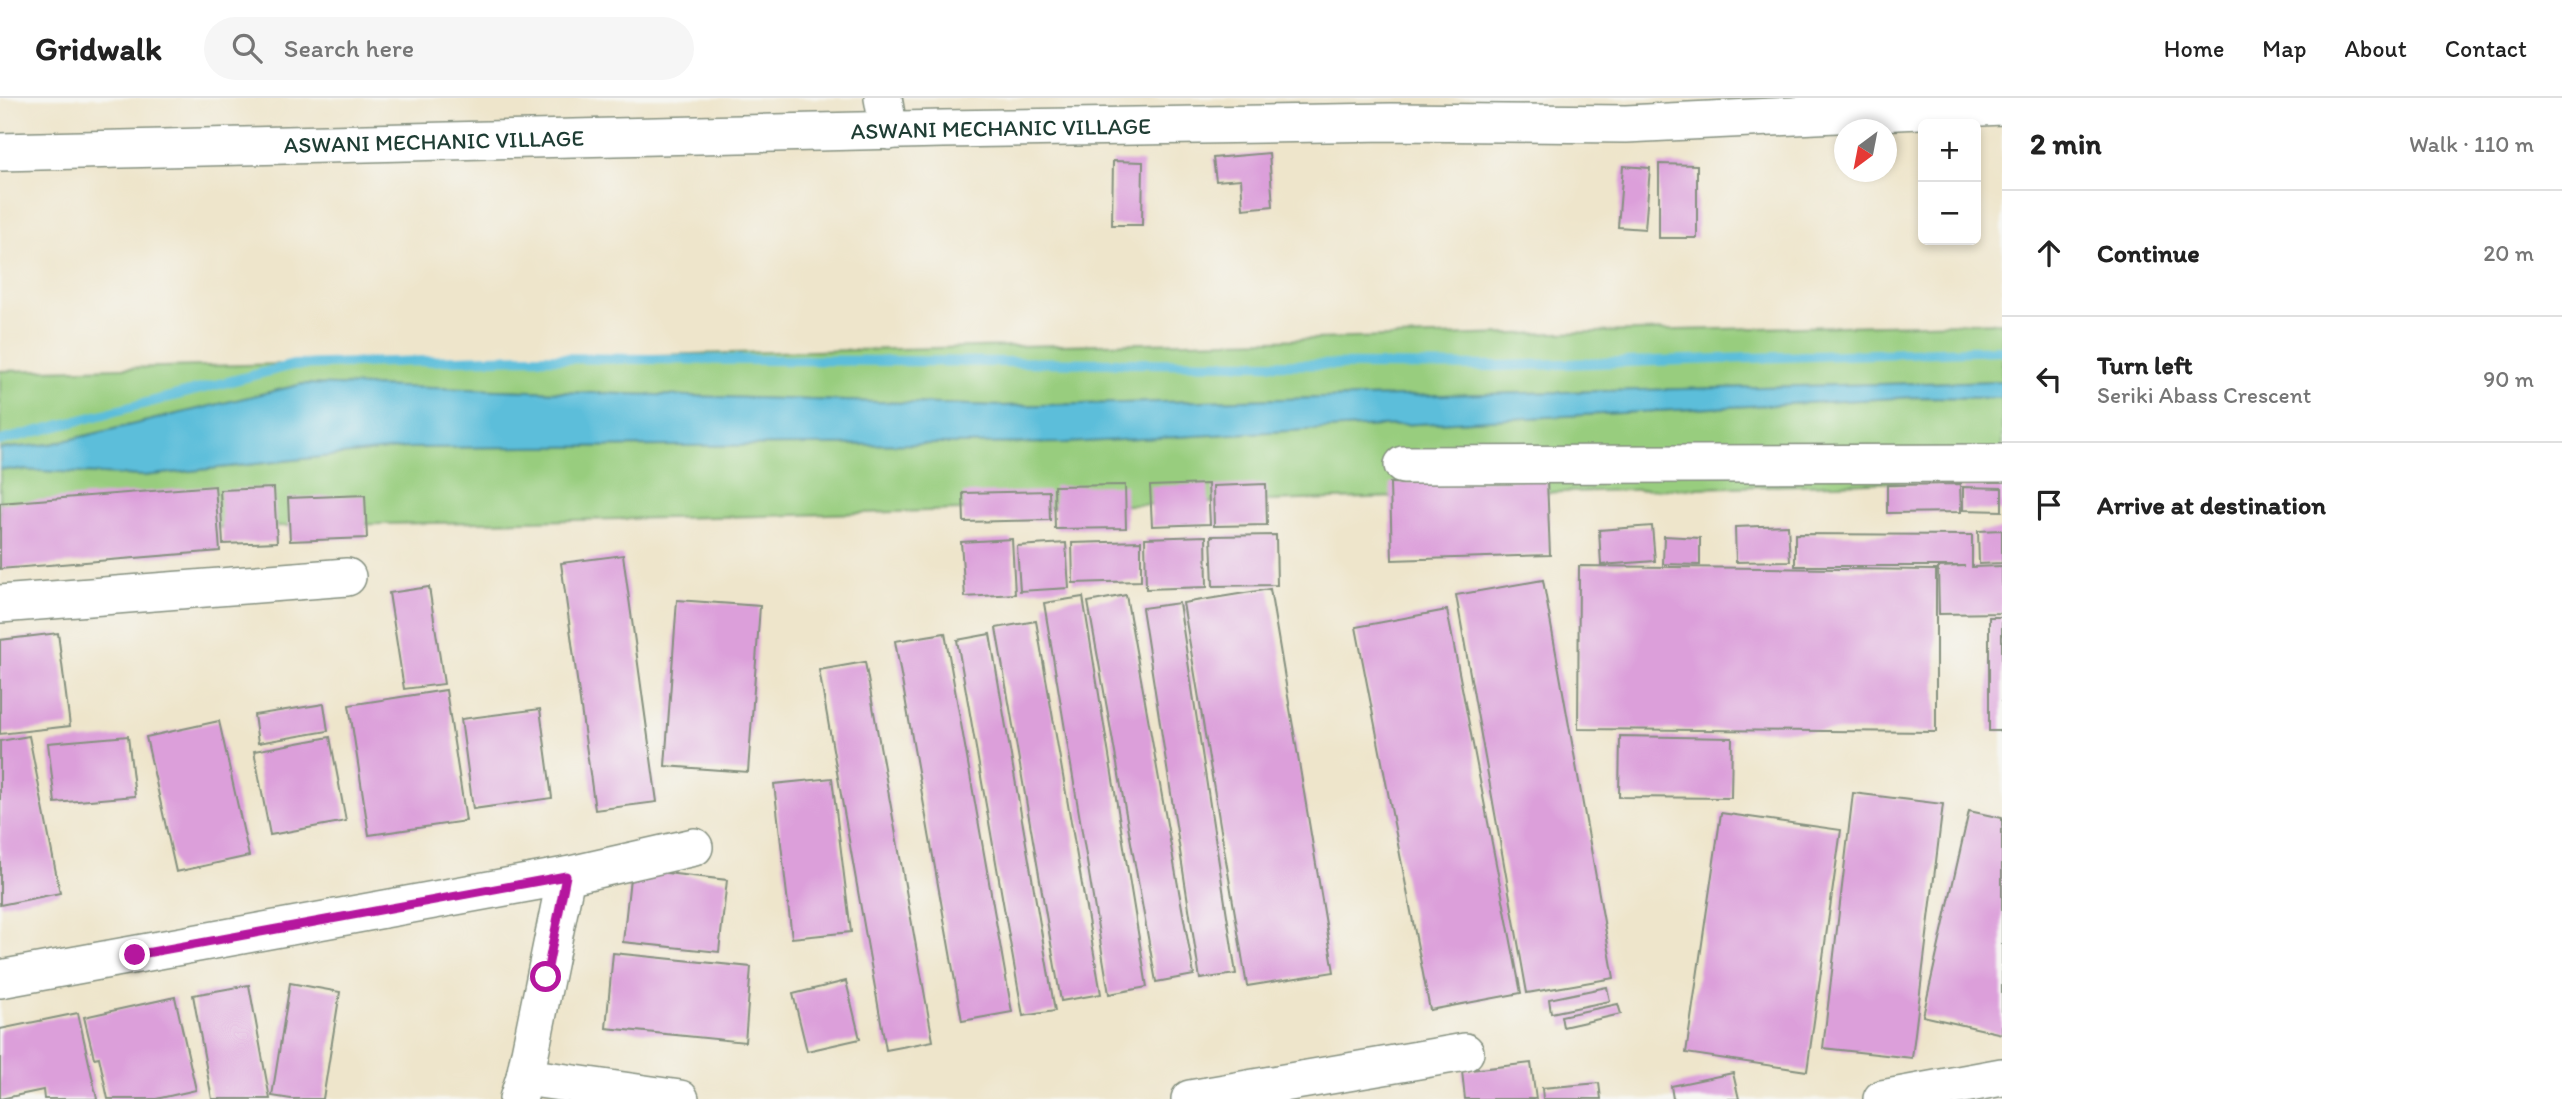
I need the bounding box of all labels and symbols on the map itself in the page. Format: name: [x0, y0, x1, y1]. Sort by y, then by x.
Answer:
street label: ASWANI MECHANIC VILLAGE: [850, 112, 1151, 145]
north arrow: [1834, 119, 1897, 182]
street label: ASWANI MECHANIC VILLAGE: [283, 124, 585, 159]
route end: [119, 939, 150, 970]
route start: [530, 961, 561, 992]

